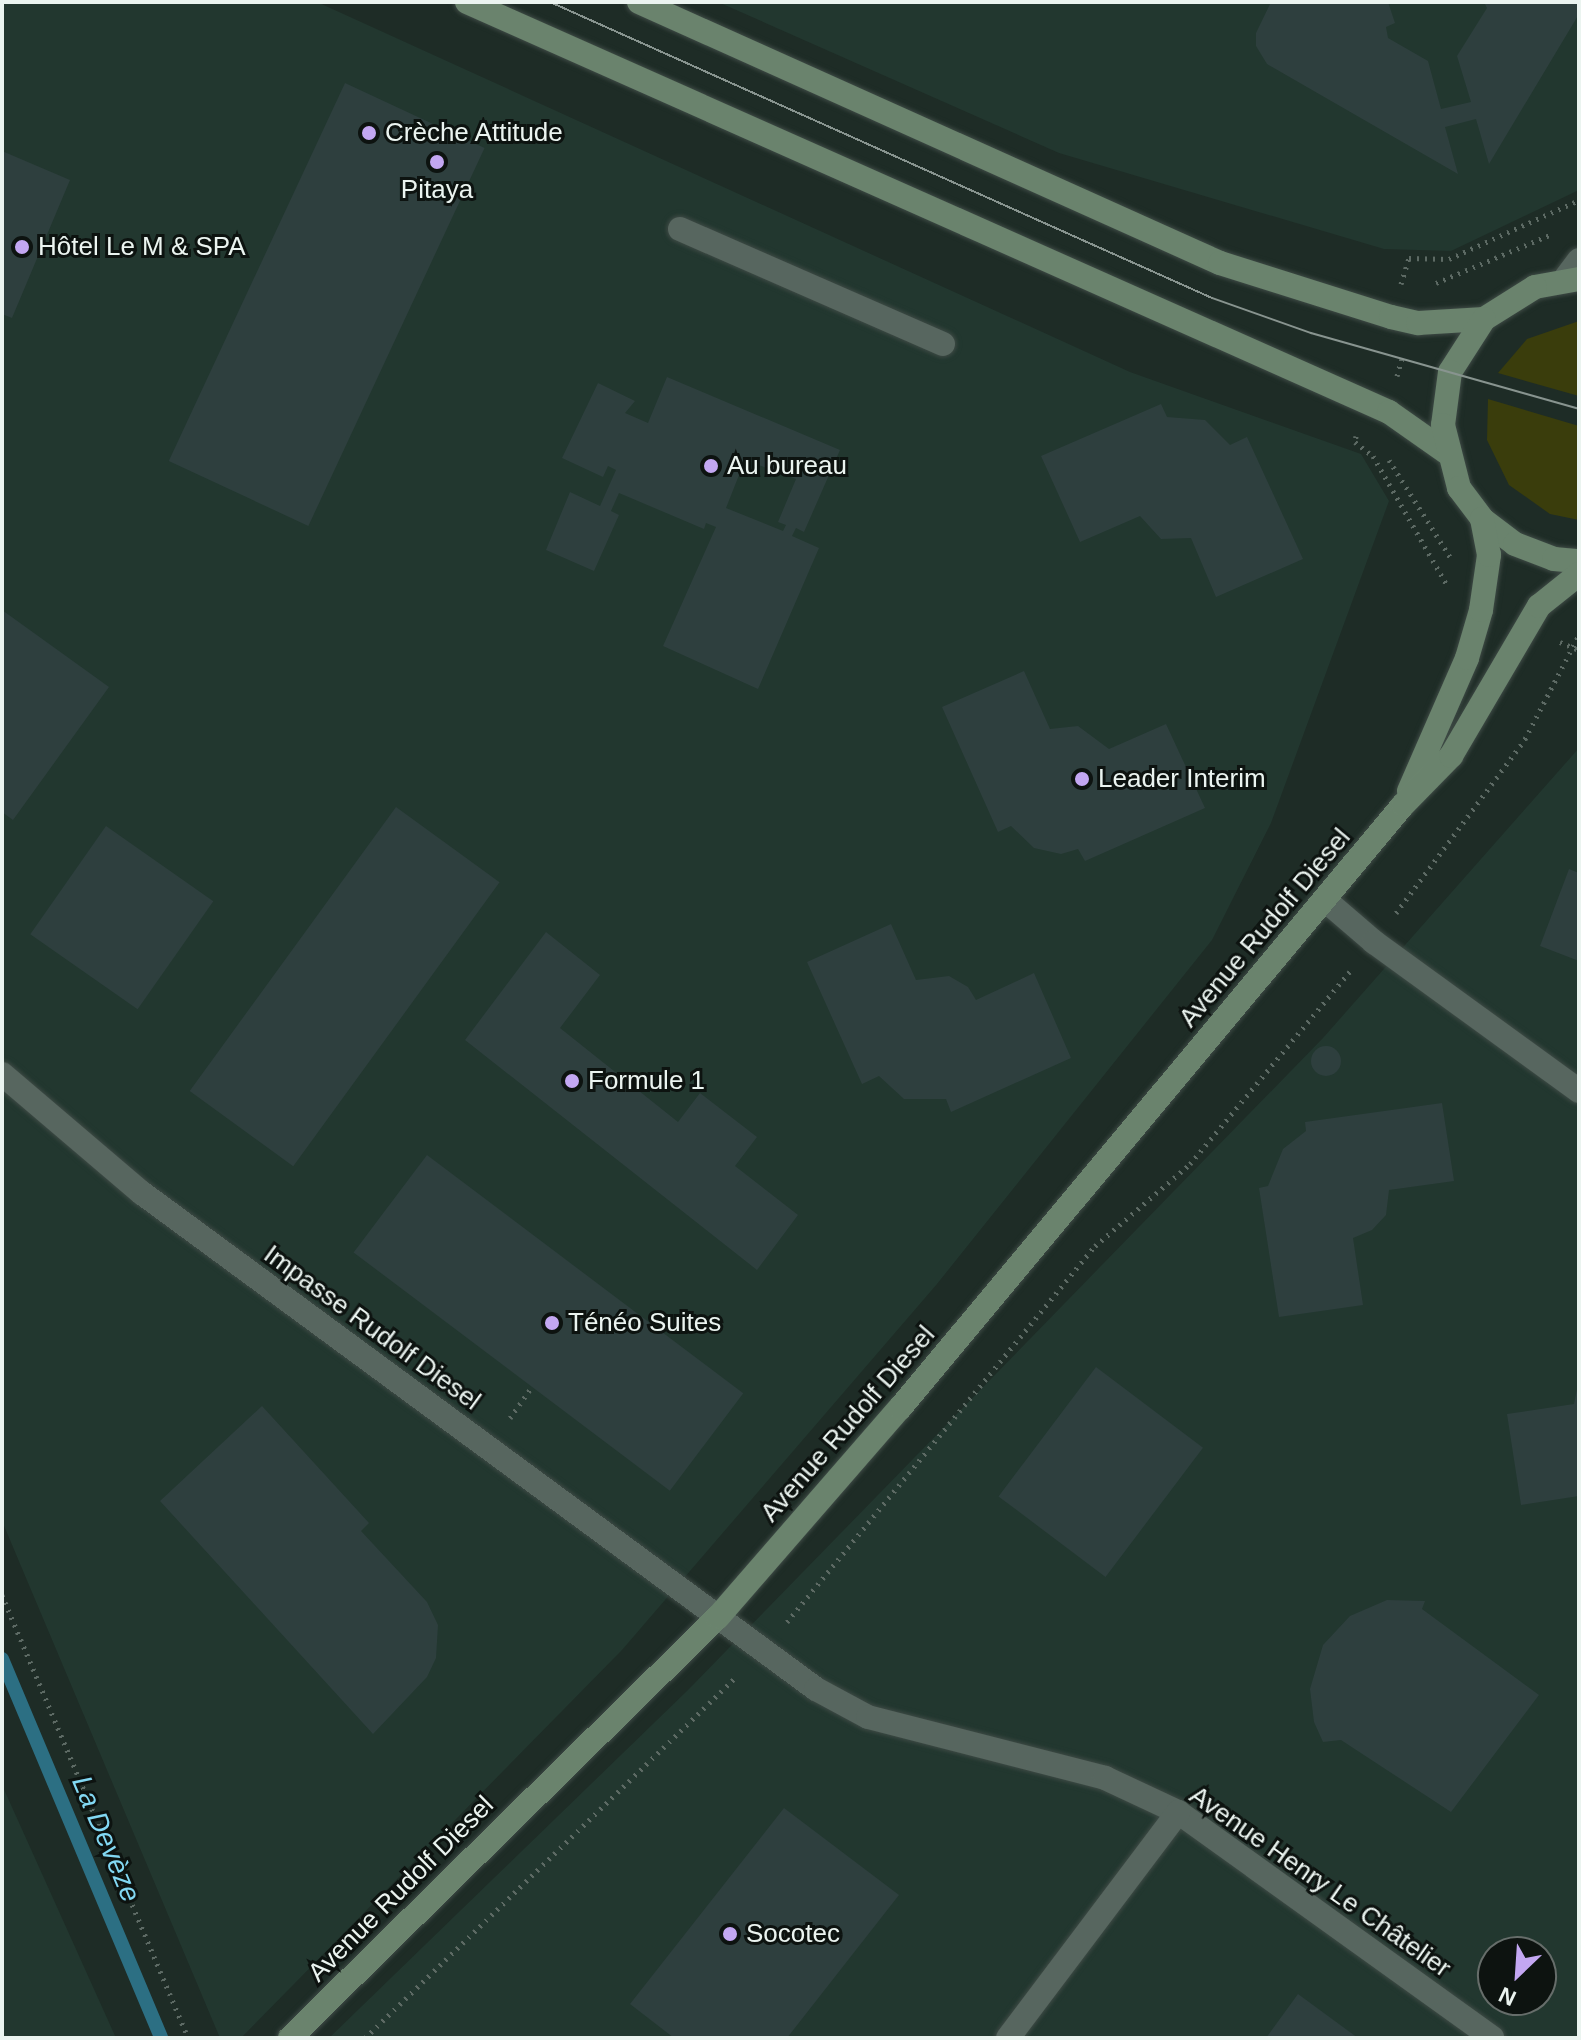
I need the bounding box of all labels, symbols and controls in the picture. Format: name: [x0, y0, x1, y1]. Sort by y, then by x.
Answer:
place label: Crèche Attitude: [385, 117, 564, 149]
marker: Crèche Attitude: [360, 124, 378, 142]
marker: Pitaya: [428, 153, 446, 171]
place label: Pitaya: [401, 174, 473, 206]
place label: Hôtel Le M & SPA: [38, 231, 246, 263]
marker: Hôtel Le M & SPA: [13, 238, 31, 256]
place label: Au bureau: [727, 450, 847, 482]
marker: Au bureau: [702, 457, 720, 475]
place label: Leader Interim: [1098, 763, 1266, 795]
marker: Leader Interim: [1073, 770, 1091, 788]
street label: Avenue Rudolf Diesel: [1173, 822, 1357, 1034]
place label: Formule 1: [588, 1065, 705, 1097]
marker: Formule 1: [563, 1072, 581, 1090]
street label: Impasse Rudolf Diesel: [258, 1239, 486, 1417]
place label: Ténéo Suites: [568, 1307, 721, 1339]
marker: Ténéo Suites: [543, 1314, 561, 1332]
street label: Avenue Rudolf Diesel: [754, 1320, 942, 1528]
water label: La Devèze: [64, 1771, 148, 1907]
street label: Avenue Henry Le Châtelier: [1183, 1780, 1457, 1984]
street label: Avenue Rudolf Diesel: [302, 1790, 500, 1988]
place label: Socotec: [746, 1918, 840, 1950]
marker: Socotec: [721, 1925, 739, 1943]
north arrow: [1477, 1936, 1557, 2016]
text: N: [1495, 1982, 1520, 2011]

